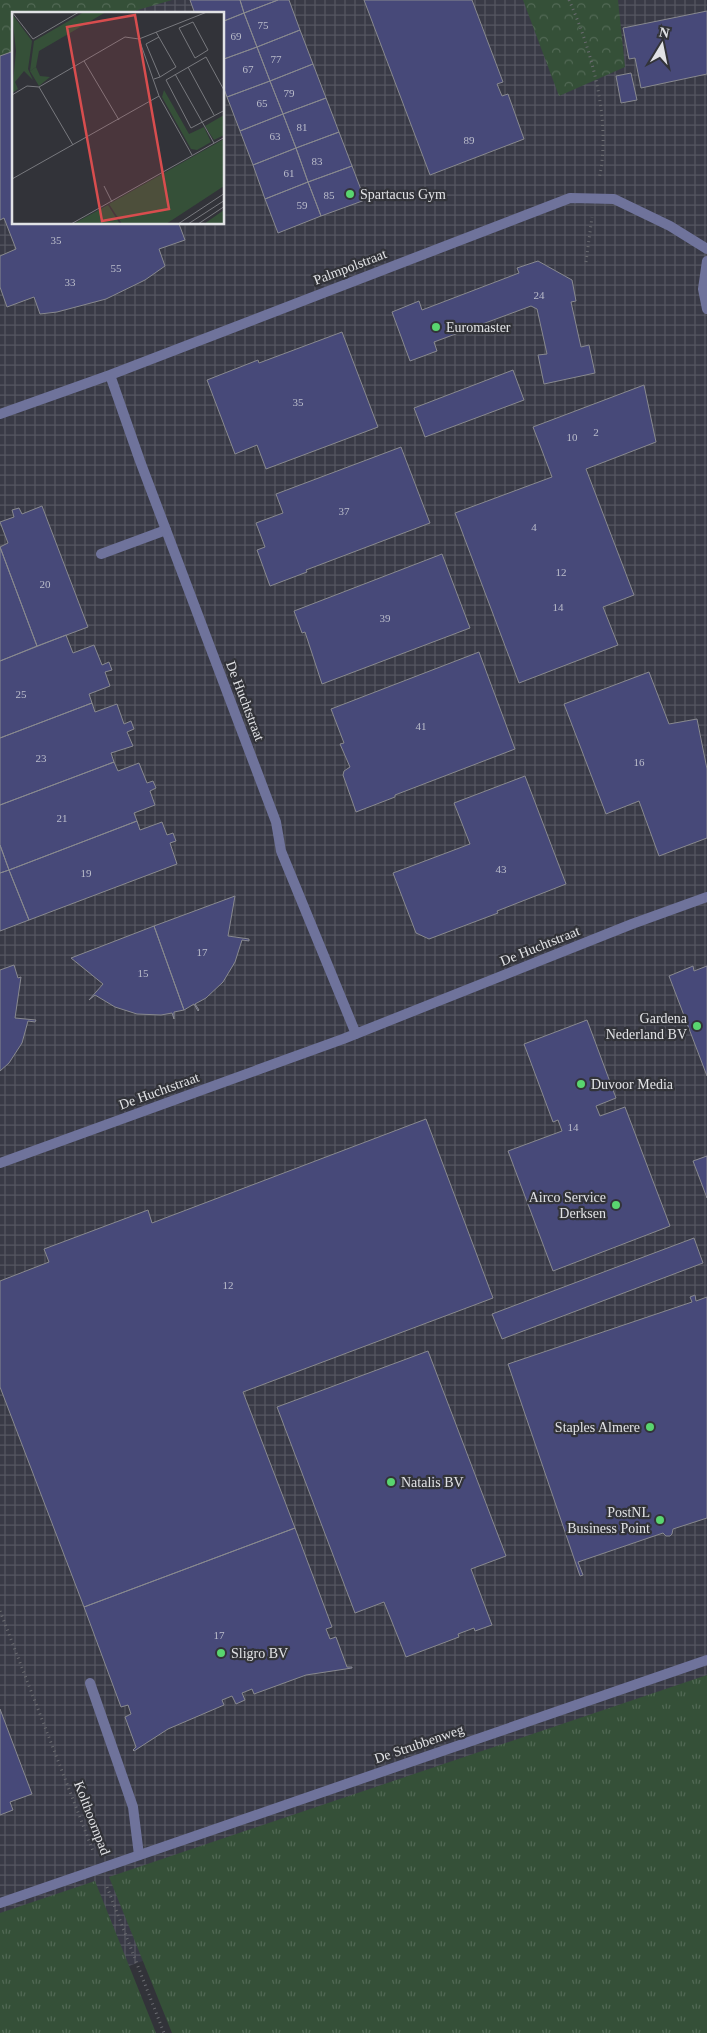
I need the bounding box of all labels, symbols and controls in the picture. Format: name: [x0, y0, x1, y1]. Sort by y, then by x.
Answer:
inset map: [12, 12, 225, 225]
house number: 75: [258, 19, 269, 31]
north arrow: [637, 20, 687, 70]
text: N: [658, 24, 670, 41]
house number: 69: [231, 30, 242, 42]
house number: 77: [271, 53, 282, 65]
house number: 67: [243, 63, 254, 75]
house number: 79: [284, 87, 295, 99]
house number: 65: [257, 97, 268, 109]
house number: 81: [297, 121, 308, 133]
house number: 63: [270, 130, 281, 142]
house number: 89: [464, 134, 475, 146]
house number: 83: [312, 155, 323, 167]
house number: 61: [284, 167, 295, 179]
place label: Spartacus Gym: [360, 187, 446, 202]
marker: Spartacus Gym: [344, 188, 356, 200]
house number: 85: [324, 189, 335, 201]
house number: 59: [297, 199, 308, 211]
house number: 35: [51, 234, 62, 246]
street label: Palmpolstraat: [311, 246, 389, 288]
house number: 55: [111, 262, 122, 274]
house number: 33: [65, 276, 76, 288]
house number: 24: [534, 289, 545, 301]
place label: Euromaster: [446, 320, 511, 335]
marker: Euromaster: [430, 321, 442, 333]
house number: 35: [293, 396, 304, 408]
house number: 2: [593, 426, 599, 438]
house number: 10: [567, 431, 578, 443]
house number: 37: [339, 505, 350, 517]
house number: 4: [531, 521, 537, 533]
house number: 12: [556, 566, 567, 578]
house number: 20: [40, 578, 51, 590]
house number: 14: [553, 601, 564, 613]
house number: 39: [380, 612, 391, 624]
street label: De Huchtstraat: [223, 659, 267, 743]
house number: 25: [16, 688, 27, 700]
house number: 41: [416, 720, 427, 732]
house number: 23: [36, 752, 47, 764]
house number: 16: [634, 756, 645, 768]
house number: 21: [57, 812, 68, 824]
house number: 43: [496, 863, 507, 875]
house number: 19: [81, 867, 92, 879]
street label: De Huchtstraat: [498, 923, 582, 969]
house number: 17: [197, 946, 208, 958]
house number: 15: [138, 967, 149, 979]
place label: Gardena Nederland BV: [606, 1011, 688, 1042]
marker: Gardena Nederland BV: [691, 1020, 703, 1032]
street label: De Huchtstraat: [117, 1069, 201, 1112]
place label: Duvoor Media: [591, 1077, 674, 1092]
marker: Duvoor Media: [575, 1078, 587, 1090]
house number: 14: [568, 1121, 579, 1133]
place label: Airco Service Derksen: [529, 1190, 606, 1221]
marker: Airco Service Derksen: [610, 1199, 622, 1211]
house number: 12: [223, 1279, 234, 1291]
place label: Staples Almere: [555, 1420, 640, 1435]
marker: Staples Almere: [644, 1421, 656, 1433]
place label: Natalis BV: [401, 1475, 464, 1490]
marker: Natalis BV: [385, 1476, 397, 1488]
place label: PostNL Business Point: [567, 1505, 650, 1536]
marker: PostNL Business Point: [654, 1514, 666, 1526]
house number: 17: [214, 1629, 225, 1641]
place label: Sligro BV: [231, 1646, 288, 1661]
marker: Sligro BV: [215, 1647, 227, 1659]
street label: De Strubbenweg: [372, 1722, 466, 1766]
street label: Kolthoornpad: [71, 1779, 113, 1857]

